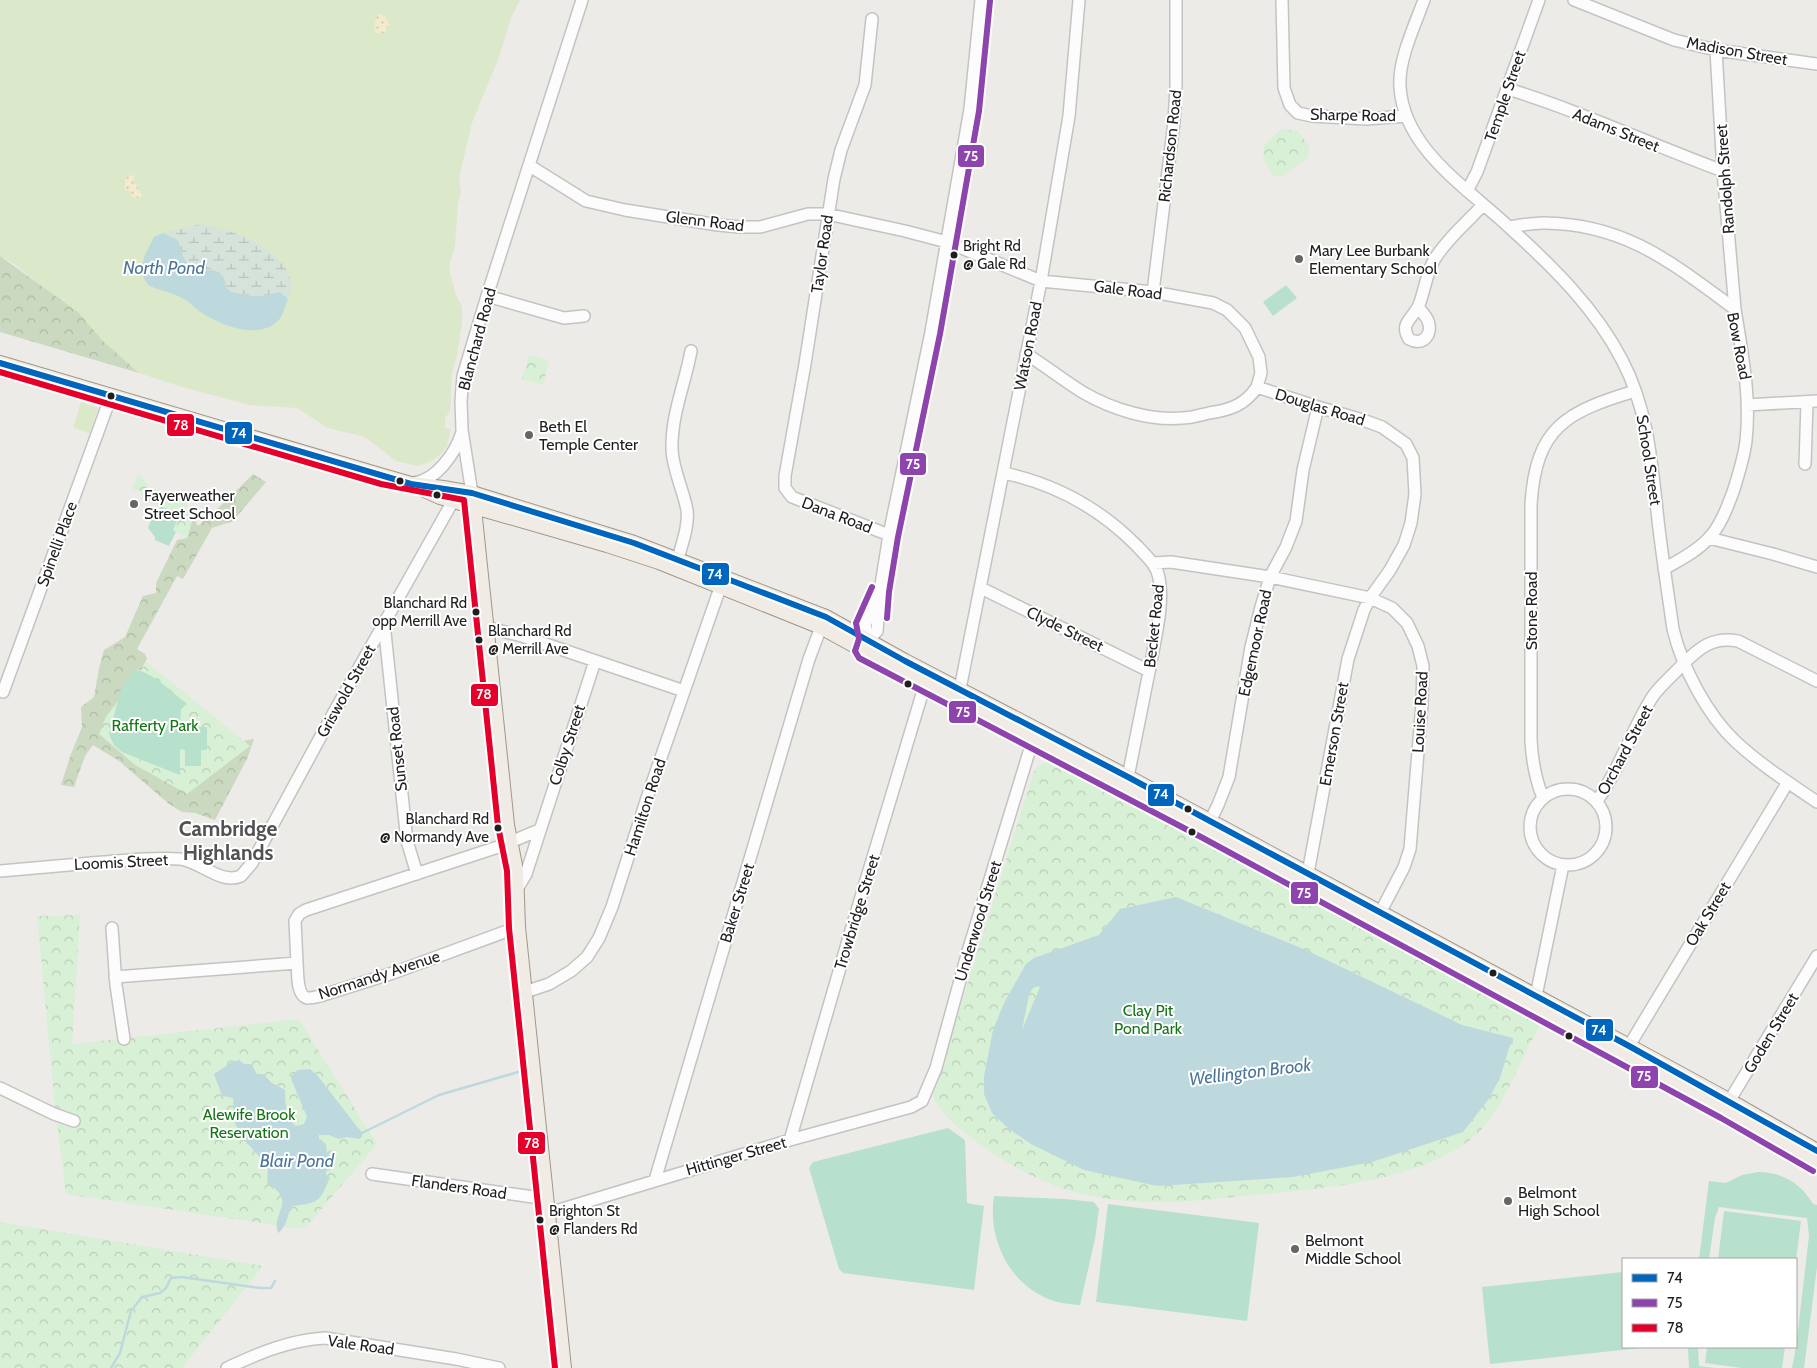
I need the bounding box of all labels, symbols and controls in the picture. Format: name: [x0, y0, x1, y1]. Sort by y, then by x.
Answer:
street label: Madison Street: [1685, 33, 1789, 69]
street label: Temple Street: [1481, 47, 1530, 144]
street label: Richardson Road: [1155, 89, 1185, 203]
street label: Adams Street: [1570, 104, 1663, 156]
street label: Sharpe Road: [1310, 105, 1396, 125]
street label: Randolph Street: [1712, 123, 1738, 235]
line badge: 75: [957, 144, 985, 168]
text: 75: [964, 147, 978, 165]
street label: Glenn Road: [665, 207, 745, 235]
street label: Taylor Road: [807, 214, 837, 294]
place label: Bright Rd @ Gale Rd: [963, 237, 1026, 273]
place label: Mary Lee Burbank Elementary School: [1309, 241, 1437, 278]
marker: Bright Rd @ Gale Rd: [949, 250, 959, 260]
marker: Mary Lee Burbank Elementary School: [1293, 253, 1305, 265]
water label: North Pond: [123, 257, 206, 279]
street label: Gale Road: [1093, 276, 1163, 304]
street label: Blanchard Road: [454, 286, 500, 392]
street label: Watson Road: [1010, 300, 1046, 392]
street label: Bow Road: [1723, 311, 1755, 381]
street label: Douglas Road: [1273, 384, 1367, 430]
unlabelled marker: [106, 391, 116, 401]
line badge: 78: [166, 413, 195, 437]
street label: School Street: [1632, 413, 1666, 507]
text: 78: [173, 416, 189, 434]
place label: Beth El Temple Center: [539, 417, 639, 454]
line badge: 74: [224, 421, 253, 445]
text: 74: [231, 424, 247, 442]
marker: Beth El Temple Center: [523, 429, 535, 441]
line badge: 75: [899, 452, 927, 476]
text: 75: [906, 455, 920, 473]
unlabelled marker: [395, 476, 405, 486]
place label: Fayerweather Street School: [144, 486, 236, 523]
unlabelled marker: [432, 490, 442, 500]
street label: Dana Road: [799, 493, 875, 537]
marker: Fayerweather Street School: [128, 498, 140, 510]
street label: Spinelli Place: [33, 499, 81, 589]
line badge: 74: [701, 562, 730, 586]
text: 74: [707, 565, 723, 583]
street label: Stone Road: [1522, 572, 1541, 650]
street label: Becket Road: [1140, 583, 1168, 669]
street label: Edgemoor Road: [1234, 588, 1276, 698]
place label: Blanchard Rd opp Merrill Ave: [372, 594, 467, 630]
street label: Clyde Street: [1023, 602, 1107, 656]
marker: Blanchard Rd opp Merrill Ave: [471, 607, 481, 617]
place label: Blanchard Rd @ Merrill Ave: [488, 622, 571, 658]
marker: Blanchard Rd @ Merrill Ave: [474, 635, 484, 645]
street label: Griswold Street: [313, 641, 380, 741]
street label: Louise Road: [1408, 671, 1432, 753]
unlabelled marker: [903, 679, 913, 689]
street label: Emerson Street: [1316, 680, 1353, 787]
line badge: 78: [470, 683, 499, 707]
text: 78: [476, 685, 492, 703]
line badge: 75: [948, 700, 977, 724]
street label: Orchard Street: [1593, 701, 1657, 798]
street label: Colby Street: [545, 702, 589, 788]
text: 75: [956, 703, 970, 721]
street label: Sunset Road: [383, 706, 411, 792]
park label: Rafferty Park: [112, 716, 199, 735]
street label: Hamilton Road: [620, 756, 670, 858]
line badge: 74: [1147, 783, 1175, 807]
text: 74: [1153, 785, 1169, 803]
unlabelled marker: [1183, 804, 1193, 814]
place label: Blanchard Rd @ Normandy Ave: [380, 810, 489, 846]
district label: Cambridge Highlands: [179, 816, 278, 865]
marker: Blanchard Rd @ Normandy Ave: [493, 823, 503, 833]
unlabelled marker: [1187, 827, 1197, 837]
street label: Loomis Street: [73, 850, 169, 874]
street label: Trowbridge Street: [830, 852, 884, 972]
street label: Underwood Street: [951, 858, 1006, 984]
street label: Baker Street: [716, 860, 758, 945]
street label: Oak Street: [1681, 878, 1735, 950]
line badge: 75: [1290, 881, 1319, 905]
text: 75: [1297, 884, 1311, 902]
street label: Normandy Avenue: [316, 946, 442, 1004]
unlabelled marker: [1488, 968, 1498, 978]
street label: Goden Street: [1740, 989, 1803, 1077]
park label: Clay Pit Pond Park: [1114, 1001, 1183, 1038]
line badge: 74: [1585, 1018, 1614, 1042]
text: 74: [1591, 1021, 1607, 1039]
unlabelled marker: [1564, 1031, 1574, 1041]
water label: Wellington Brook: [1188, 1053, 1314, 1090]
line badge: 75: [1630, 1065, 1659, 1089]
text: 75: [1637, 1067, 1651, 1085]
park label: Alewife Brook Reservation: [203, 1105, 296, 1142]
line badge: 78: [517, 1131, 546, 1155]
street label: Hittinger Street: [684, 1132, 789, 1179]
text: 78: [524, 1134, 540, 1152]
water label: Blair Pond: [260, 1150, 335, 1172]
street label: Flanders Road: [410, 1171, 508, 1203]
place label: Belmont High School: [1518, 1183, 1600, 1220]
marker: Belmont High School: [1502, 1195, 1514, 1207]
place label: Brighton St @ Flanders Rd: [549, 1202, 638, 1238]
marker: Brighton St @ Flanders Rd: [535, 1215, 545, 1225]
place label: Belmont Middle School: [1305, 1231, 1401, 1268]
marker: Belmont Middle School: [1289, 1243, 1301, 1255]
legend: [1622, 1258, 1797, 1348]
text: 74: [1667, 1269, 1683, 1287]
text: 75: [1667, 1294, 1683, 1312]
text: 78: [1667, 1319, 1684, 1337]
street label: Vale Road: [327, 1331, 395, 1359]

